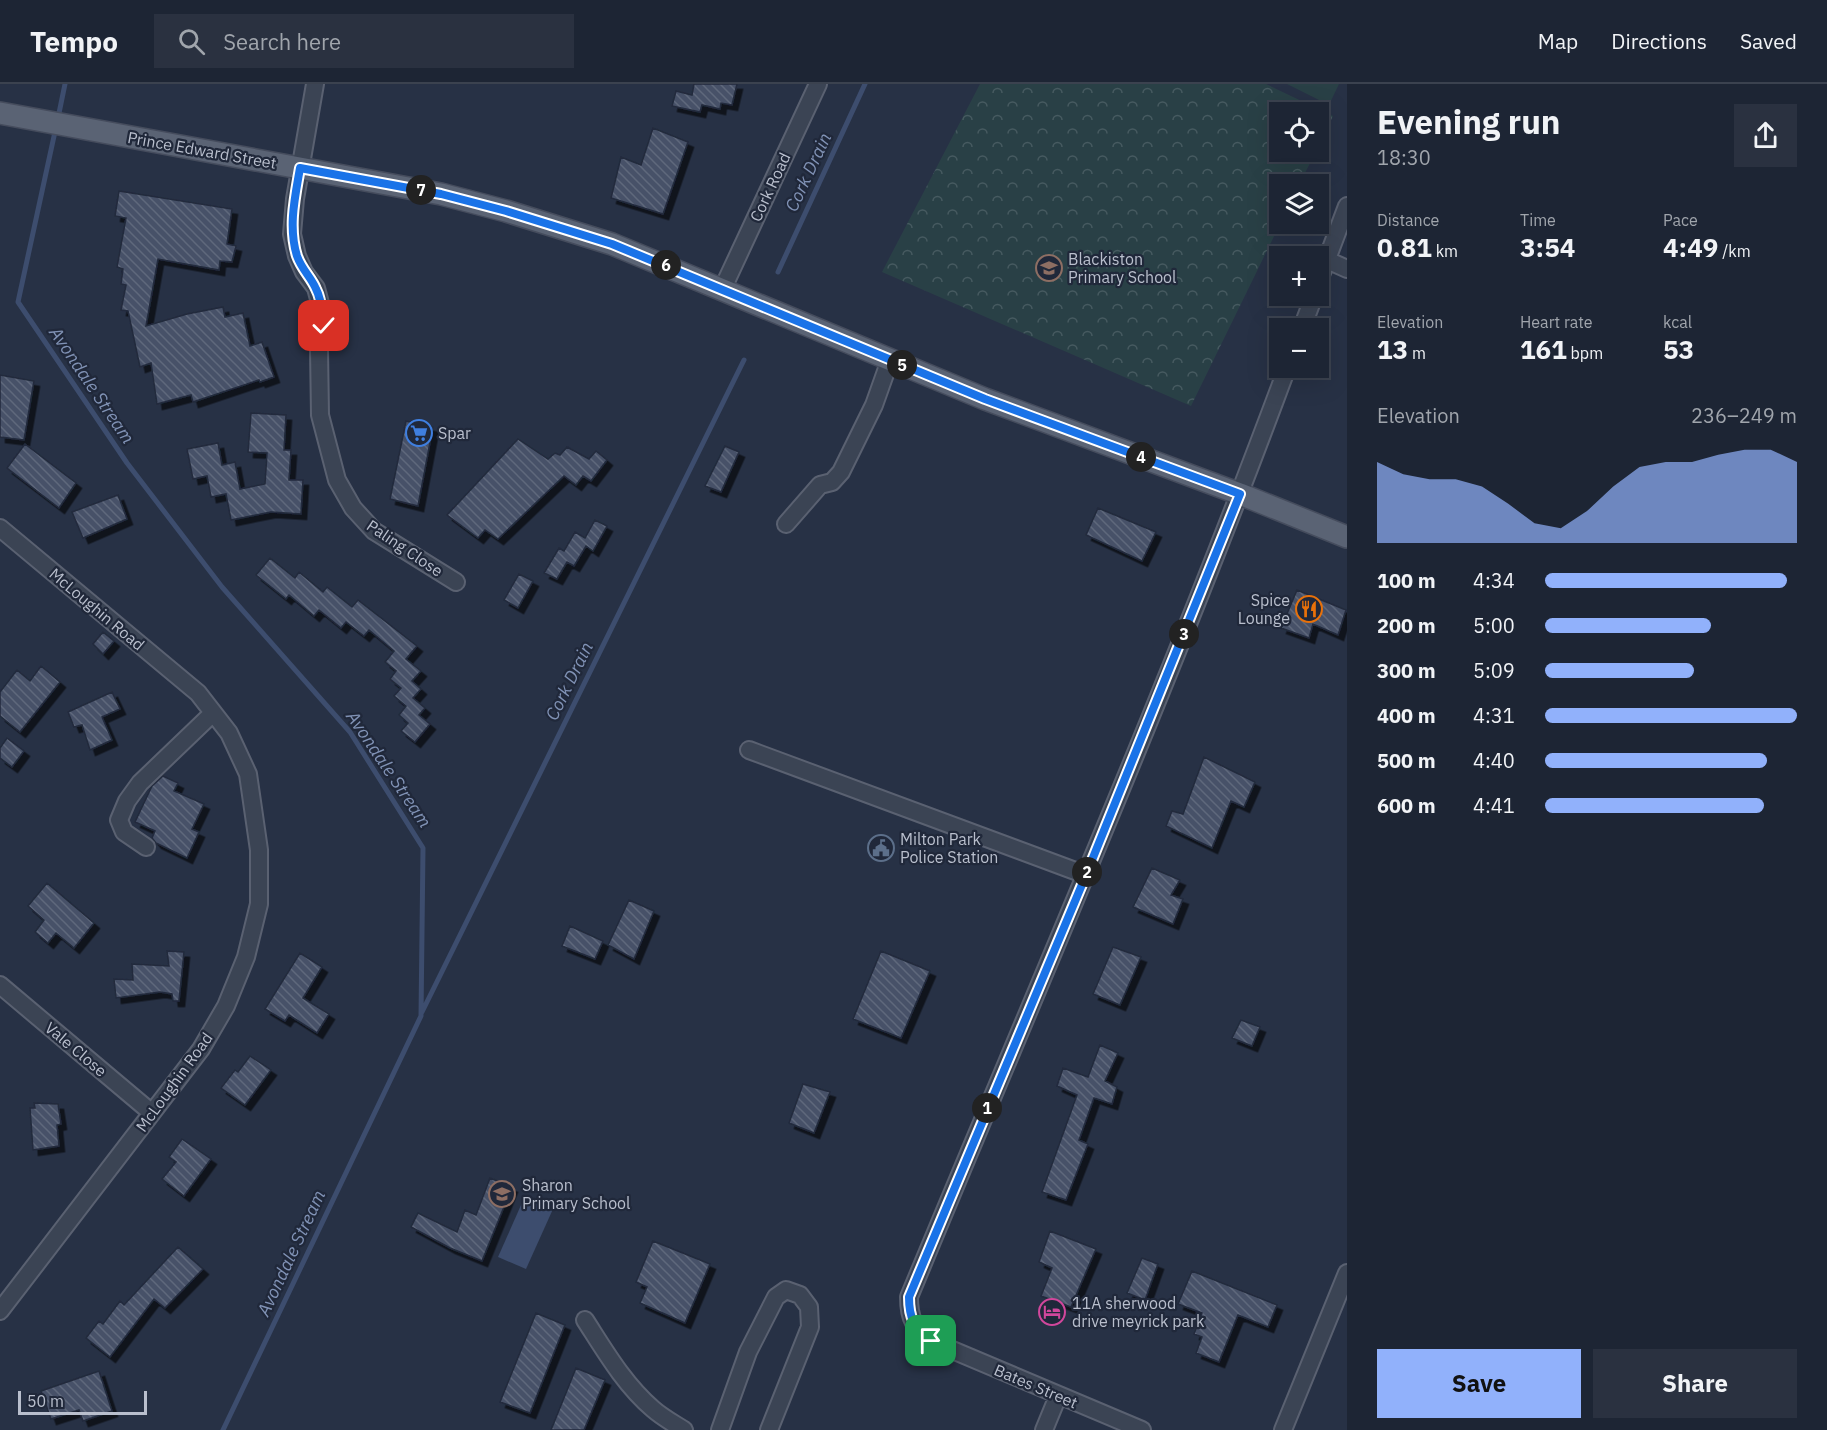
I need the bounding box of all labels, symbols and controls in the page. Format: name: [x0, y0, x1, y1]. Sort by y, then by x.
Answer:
search box: [154, 14, 574, 68]
text: Tempo: [30, 23, 118, 60]
icon: search: [175, 25, 208, 58]
text: Search here: [223, 27, 341, 56]
text: Map: [1538, 27, 1578, 55]
text: Directions: [1611, 27, 1707, 55]
text: Saved: [1740, 27, 1797, 55]
text: Evening run: [1377, 100, 1561, 143]
map controls: [1269, 102, 1329, 378]
button: locate: [1269, 102, 1329, 162]
button: share: [1734, 104, 1797, 167]
street label: Prince Edward Street: [126, 127, 278, 173]
water label: Cork Drain: [780, 129, 836, 215]
text: 18:30: [1377, 144, 1431, 171]
street label: Cork Road: [745, 149, 795, 225]
button: layers: [1269, 174, 1329, 234]
pin: 7: [406, 175, 436, 205]
text: 7: [416, 180, 426, 200]
text: Distance: [1377, 210, 1439, 230]
text: Time: [1520, 210, 1556, 230]
text: Pace: [1663, 210, 1698, 230]
text: 0.81: [1377, 230, 1432, 264]
text: 3:54: [1520, 230, 1575, 264]
text: 4:49: [1663, 230, 1718, 264]
text: km: [1432, 241, 1458, 261]
text: /km: [1718, 241, 1751, 261]
button: +: [1269, 246, 1329, 306]
place label: Blackiston Primary School: [1068, 249, 1176, 287]
pin: 6: [651, 250, 681, 280]
school or university icon: Blackiston Primary School: [1034, 253, 1064, 283]
text: 6: [661, 255, 671, 275]
pin: [298, 300, 349, 351]
icon: check: [307, 309, 340, 342]
text: Elevation: [1377, 312, 1443, 332]
text: Heart rate: [1520, 312, 1593, 332]
text: kcal: [1663, 312, 1692, 332]
button: −: [1269, 318, 1329, 378]
water label: Avondale Stream: [44, 321, 140, 448]
text: 13: [1377, 332, 1408, 366]
text: 161: [1520, 332, 1567, 366]
text: 53: [1663, 332, 1694, 366]
text: m: [1408, 343, 1426, 363]
text: bpm: [1567, 343, 1603, 363]
pin: 5: [887, 350, 917, 380]
text: 5: [897, 355, 907, 375]
text: Elevation: [1377, 402, 1460, 429]
text: 236–249 m: [1691, 402, 1797, 429]
supermarket icon: Spar: [404, 418, 434, 448]
place label: Spar: [438, 423, 471, 443]
pin: 4: [1126, 442, 1156, 472]
text: 4: [1136, 447, 1146, 467]
street label: Paling Close: [363, 515, 447, 581]
street label: McLoughin Road: [45, 563, 149, 655]
text: 100 m: [1377, 567, 1436, 594]
text: 4:34: [1473, 567, 1515, 594]
place label: Spice Lounge: [1238, 590, 1290, 628]
restaurant icon: Spice Lounge: [1294, 594, 1324, 624]
text: 200 m: [1377, 612, 1436, 639]
text: 5:00: [1473, 612, 1515, 639]
pin: 3: [1169, 619, 1199, 649]
text: 3: [1179, 624, 1189, 644]
water label: Cork Drain: [540, 638, 598, 724]
text: 300 m: [1377, 657, 1436, 684]
text: 5:09: [1473, 657, 1515, 684]
text: 400 m: [1377, 702, 1436, 729]
text: 4:31: [1473, 702, 1515, 729]
water label: Avondale Stream: [341, 705, 437, 832]
text: 500 m: [1377, 747, 1436, 774]
text: 4:40: [1473, 747, 1515, 774]
text: 600 m: [1377, 792, 1436, 819]
text: 4:41: [1473, 792, 1515, 819]
place label: Milton Park Police Station: [900, 829, 998, 867]
public building icon: Milton Park Police Station: [866, 833, 896, 863]
pin: 2: [1072, 857, 1102, 887]
text: 2: [1082, 862, 1092, 882]
street label: Vale Close: [41, 1017, 111, 1081]
street label: McLoughin Road: [131, 1028, 217, 1136]
pin: 1: [972, 1093, 1002, 1123]
text: 1: [982, 1098, 992, 1118]
place label: Sharon Primary School: [522, 1175, 630, 1213]
school or university icon: Sharon Primary School: [487, 1179, 517, 1209]
water label: Avondale Stream: [251, 1186, 330, 1321]
place label: 11A sherwood drive meyrick park: [1072, 1293, 1205, 1331]
hotel icon: 11A sherwood drive meyrick park: [1037, 1297, 1067, 1327]
pin: [905, 1315, 956, 1366]
icon: arrive: [914, 1324, 947, 1357]
button: Save: [1377, 1349, 1581, 1418]
button: Share: [1593, 1349, 1797, 1418]
street label: Bates Street: [991, 1359, 1081, 1413]
scale bar: [18, 1388, 147, 1416]
text: 50 m: [27, 1391, 64, 1411]

